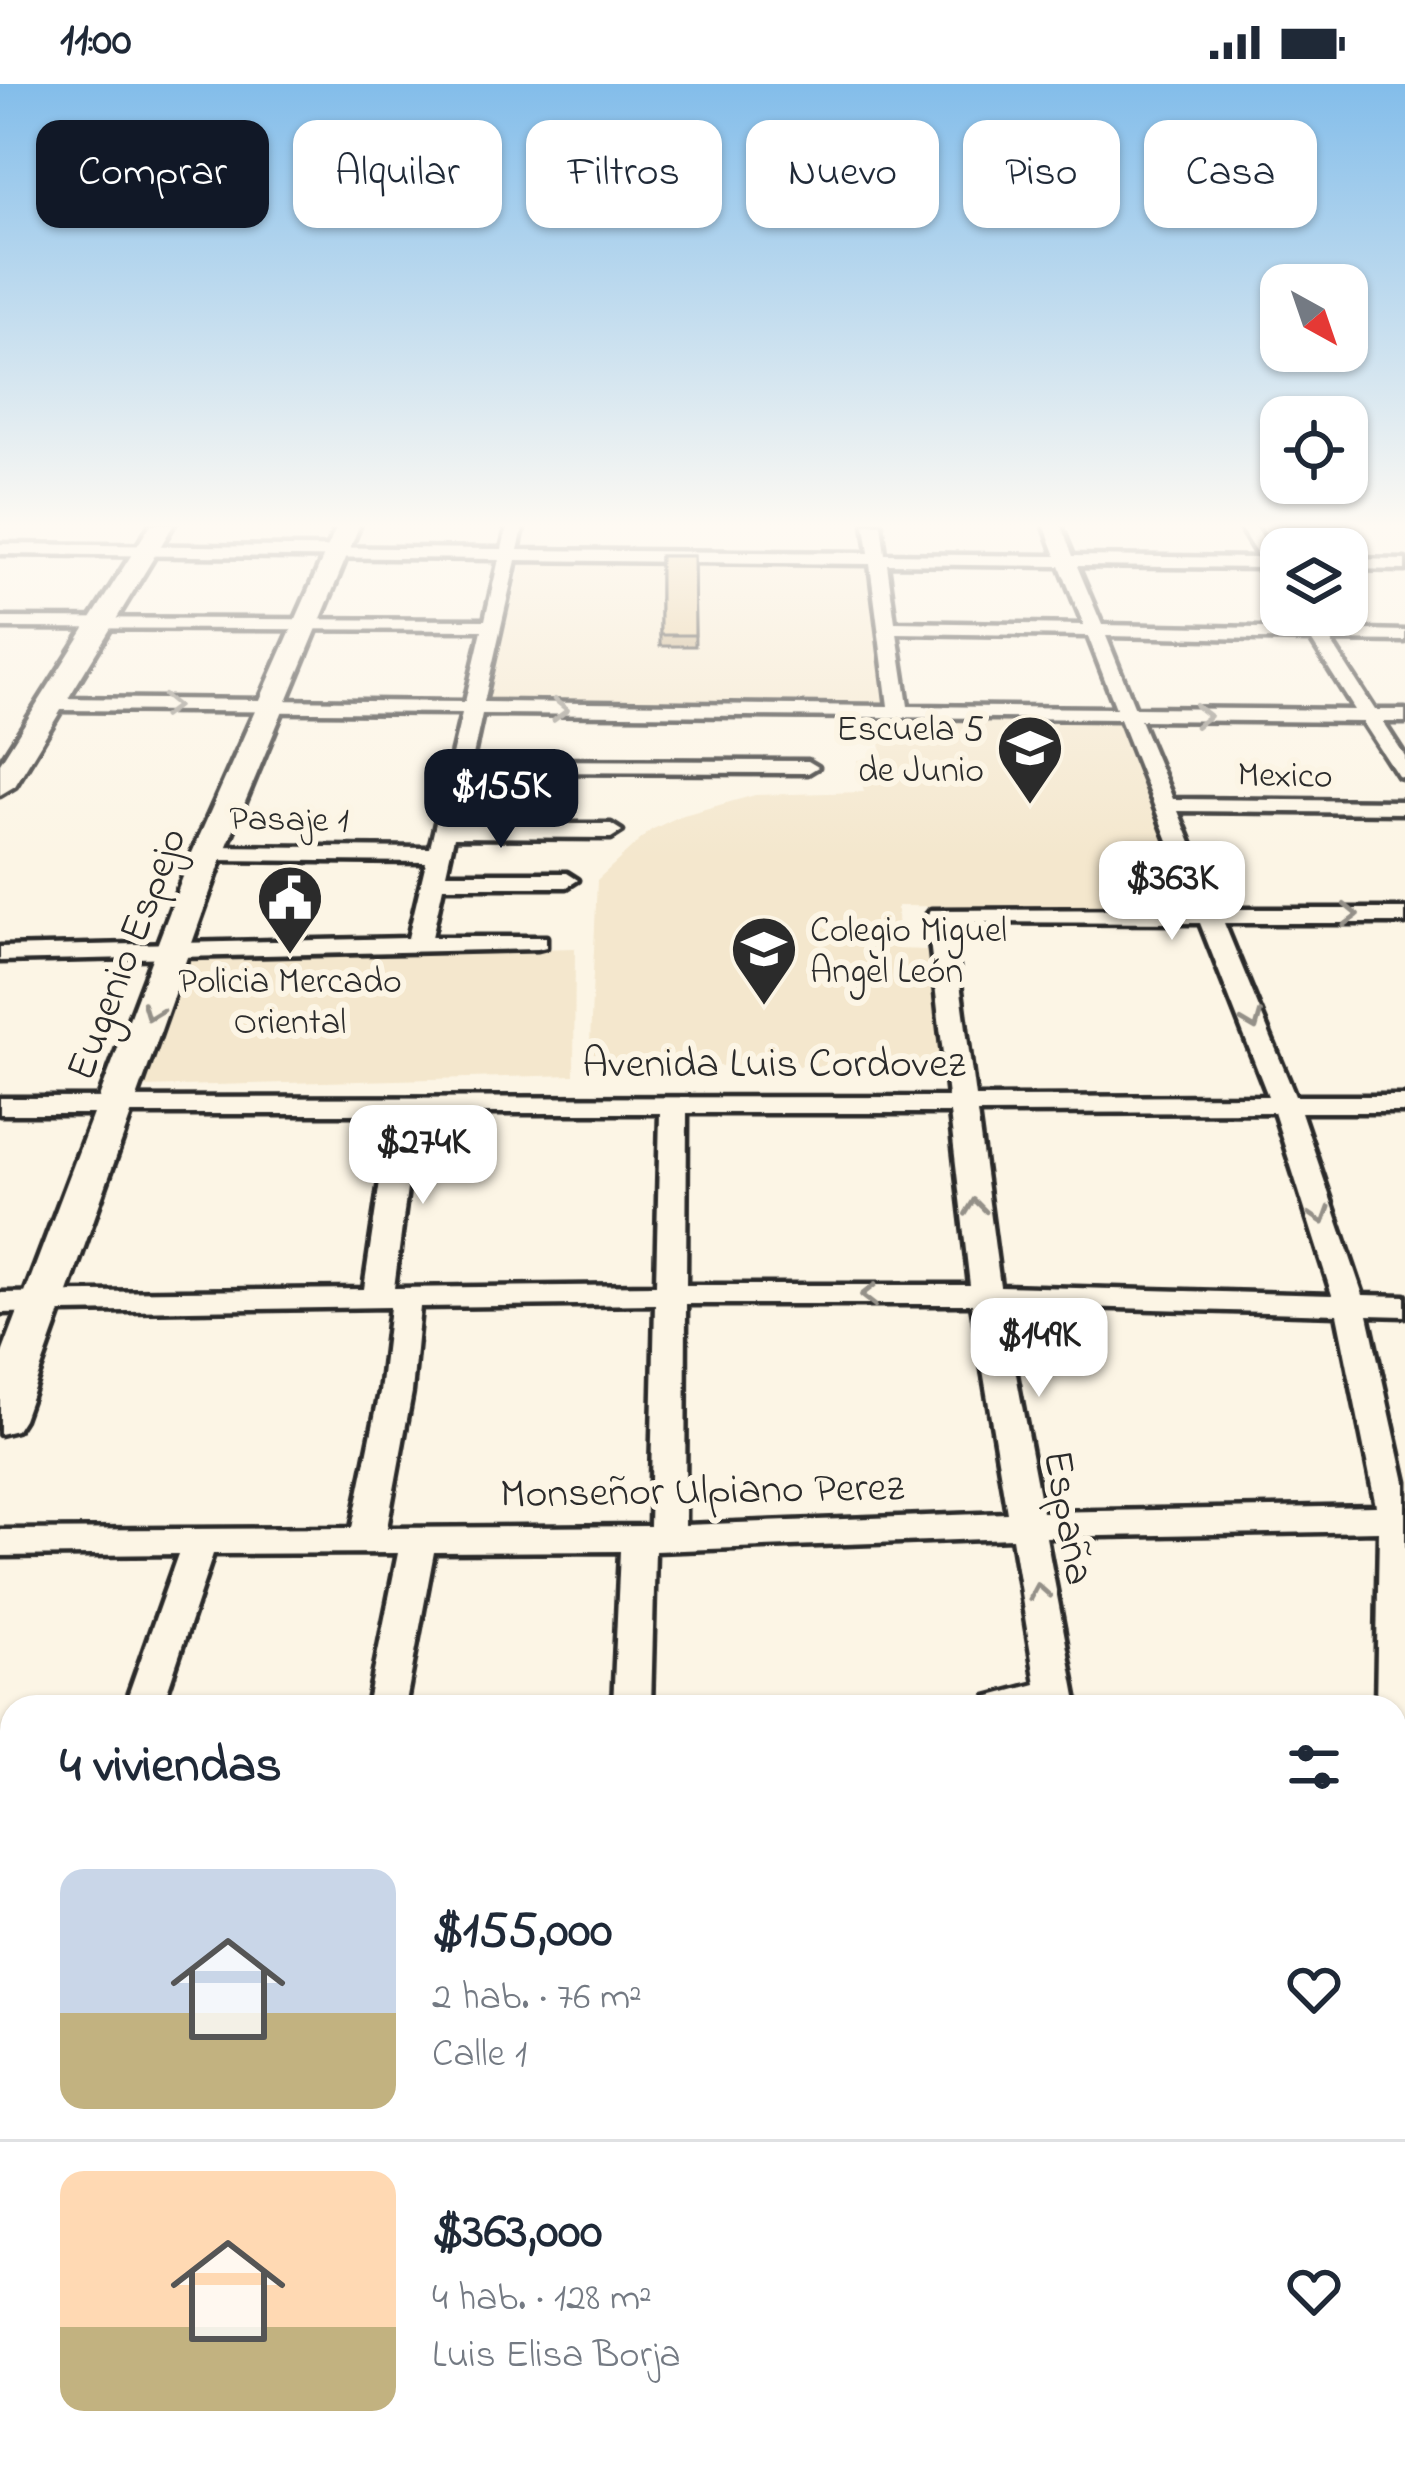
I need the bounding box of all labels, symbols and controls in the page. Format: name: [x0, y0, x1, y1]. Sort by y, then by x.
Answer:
text: 11:00: [60, 9, 131, 75]
chip: Comprar: [36, 120, 269, 228]
chip: Alquilar: [293, 120, 502, 228]
chip: Filtros: [526, 120, 722, 228]
chip: Nuevo: [746, 120, 939, 228]
chip: Piso: [963, 120, 1120, 228]
chip: Casa: [1144, 120, 1317, 228]
north arrow: [1260, 264, 1368, 372]
map controls: [1260, 264, 1368, 636]
button: locate: [1260, 396, 1368, 504]
button: layers: [1260, 528, 1368, 636]
one-way arrow: [161, 692, 180, 718]
one-way arrow: [552, 697, 570, 723]
one-way arrow: [1194, 703, 1212, 729]
place label: Escuela 5 de Junio: [836, 705, 984, 799]
school or university icon: Escuela 5 de Junio: [995, 713, 1065, 807]
pin: $155K: [417, 749, 585, 851]
street label: Mexico: [1237, 750, 1333, 805]
text: $155K: [451, 759, 551, 816]
street label: Pasaje 1: [229, 794, 349, 849]
street label: Eugenio Espejo: [52, 819, 204, 1090]
pin: $363K: [1088, 841, 1256, 943]
text: $363K: [1126, 851, 1218, 908]
public building icon: Policia Mercado Oriental: [255, 863, 325, 957]
one-way arrow: [1342, 902, 1360, 928]
place label: Colegio Miguel Angel León: [810, 906, 1007, 1000]
school or university icon: Colegio Miguel Angel León: [729, 914, 799, 1008]
place label: Policia Mercado Oriental: [178, 957, 402, 1051]
one-way arrow: [140, 1000, 165, 1021]
one-way arrow: [1239, 1011, 1263, 1032]
street label: Avenida Luis Cordovez: [582, 1035, 966, 1096]
pin: $274K: [339, 1105, 507, 1207]
text: $274K: [376, 1115, 470, 1172]
one-way arrow: [963, 1197, 989, 1217]
one-way arrow: [1307, 1205, 1332, 1226]
one-way arrow: [859, 1282, 877, 1308]
pin: $149K: [955, 1298, 1123, 1400]
text: $149K: [998, 1308, 1080, 1365]
street label: España: [1025, 1446, 1108, 1590]
street label: Monseñor Ulpiano Perez: [500, 1458, 905, 1527]
one-way arrow: [1027, 1582, 1052, 1602]
text: 4 viviendas: [60, 1730, 282, 1805]
icon: filters: [1281, 1734, 1347, 1800]
text: $155,000: [432, 1895, 612, 1970]
icon: home: [156, 1917, 300, 2061]
icon: heart: [1281, 1956, 1347, 2022]
text: 2 hab. · 76 m²: [432, 1970, 642, 2027]
text: Calle 1: [432, 2027, 527, 2084]
text: $363,000: [432, 2196, 602, 2271]
icon: home: [156, 2219, 300, 2363]
icon: heart: [1281, 2258, 1347, 2324]
text: 4 hab. · 128 m²: [432, 2271, 652, 2328]
text: Luis Elisa Borja: [432, 2328, 681, 2385]

